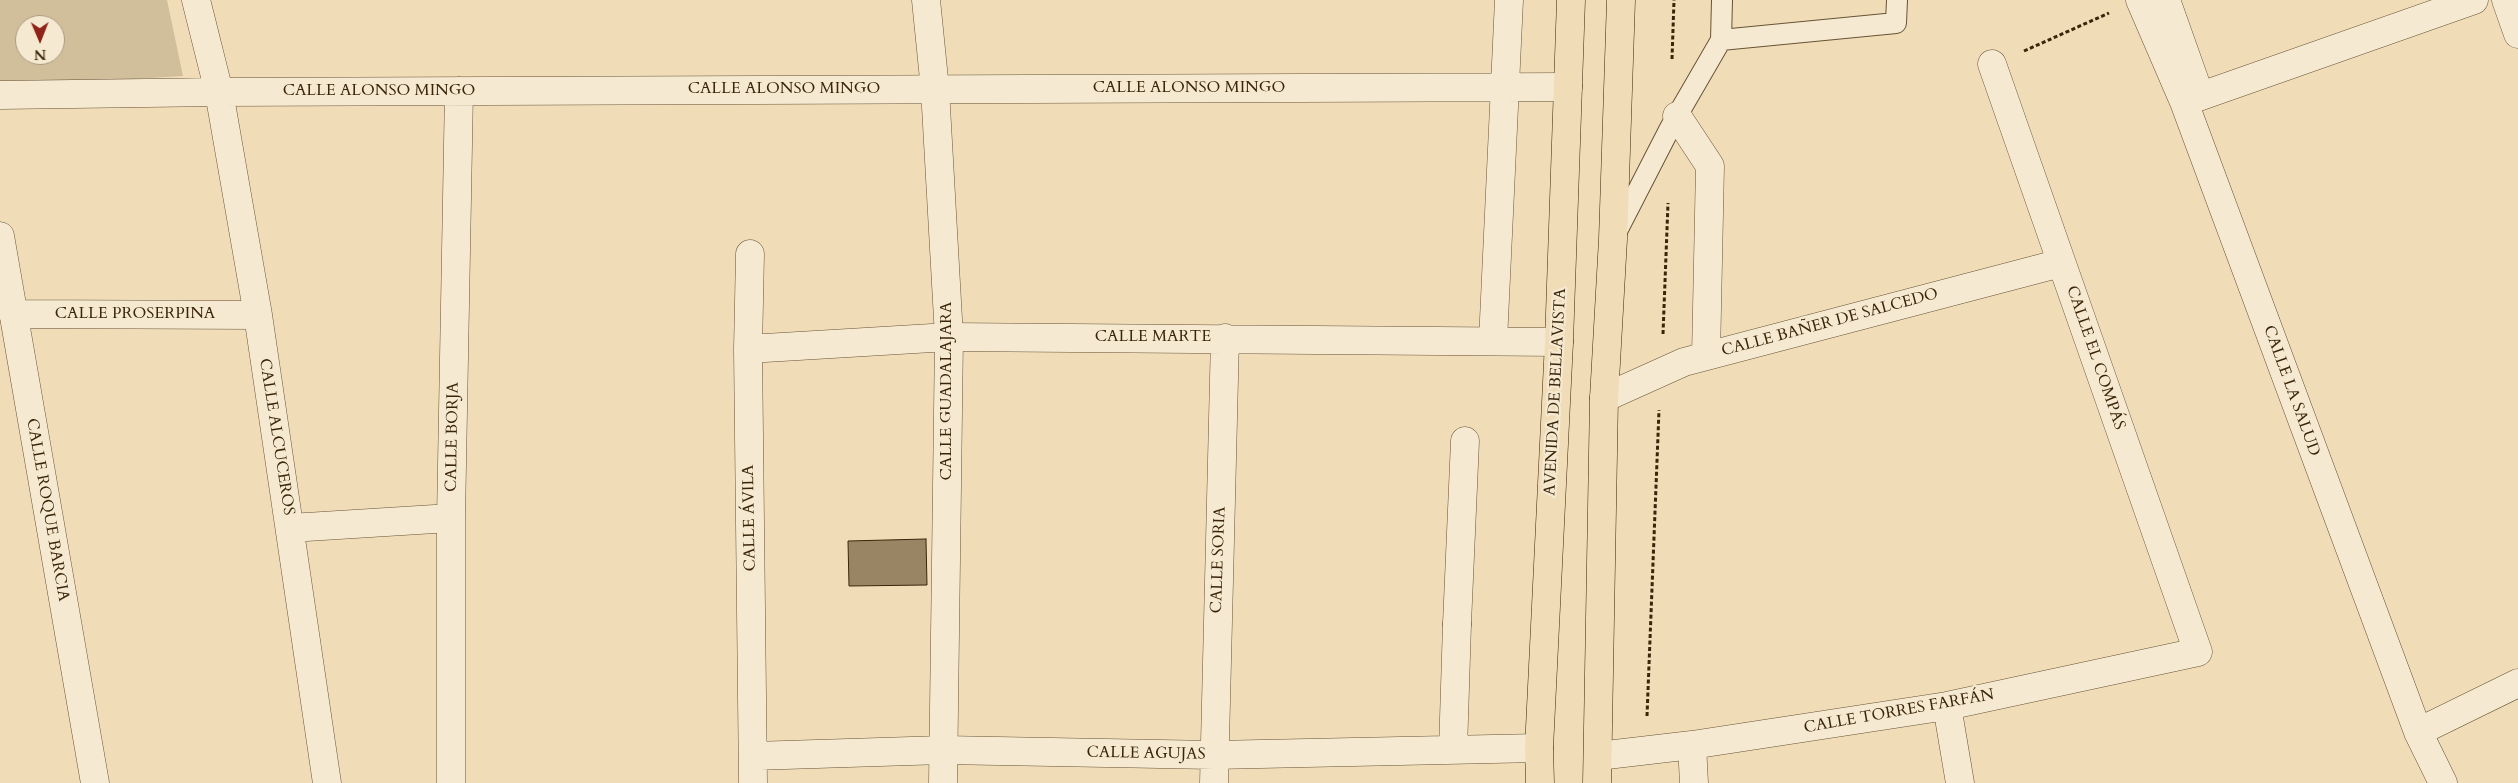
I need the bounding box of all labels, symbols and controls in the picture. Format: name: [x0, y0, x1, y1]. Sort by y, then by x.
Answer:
north arrow: [15, 15, 65, 65]
text: N: [34, 45, 46, 64]
street label: CALLE ALONSO MINGO: [1093, 78, 1285, 98]
street label: CALLE ALONSO MINGO: [688, 79, 880, 99]
street label: CALLE ALONSO MINGO: [283, 81, 475, 101]
street label: CALLE EL COMPÁS: [2061, 283, 2129, 433]
street label: CALLE BAÑER DE SALCEDO: [1720, 285, 1940, 361]
street label: AVENIDA DE BELLAVISTA: [1541, 288, 1571, 496]
street label: CALLE GUADALAJARA: [937, 302, 957, 480]
street label: CALLE PROSERPINA: [55, 304, 215, 324]
street label: CALLE LA SALUD: [2258, 323, 2324, 459]
street label: CALLE MARTE: [1095, 327, 1211, 347]
street label: CALLE ALCUCEROS: [254, 357, 298, 517]
street label: CALLE BORJA: [442, 382, 464, 492]
street label: CALLE ROQUE BARCIA: [21, 417, 73, 603]
street label: CALLE ÁVILA: [739, 464, 761, 572]
street label: CALLE SORIA: [1208, 506, 1230, 614]
street label: CALLE TORRES FARFÁN: [1802, 686, 1996, 738]
street label: CALLE AGUJAS: [1086, 743, 1206, 765]

